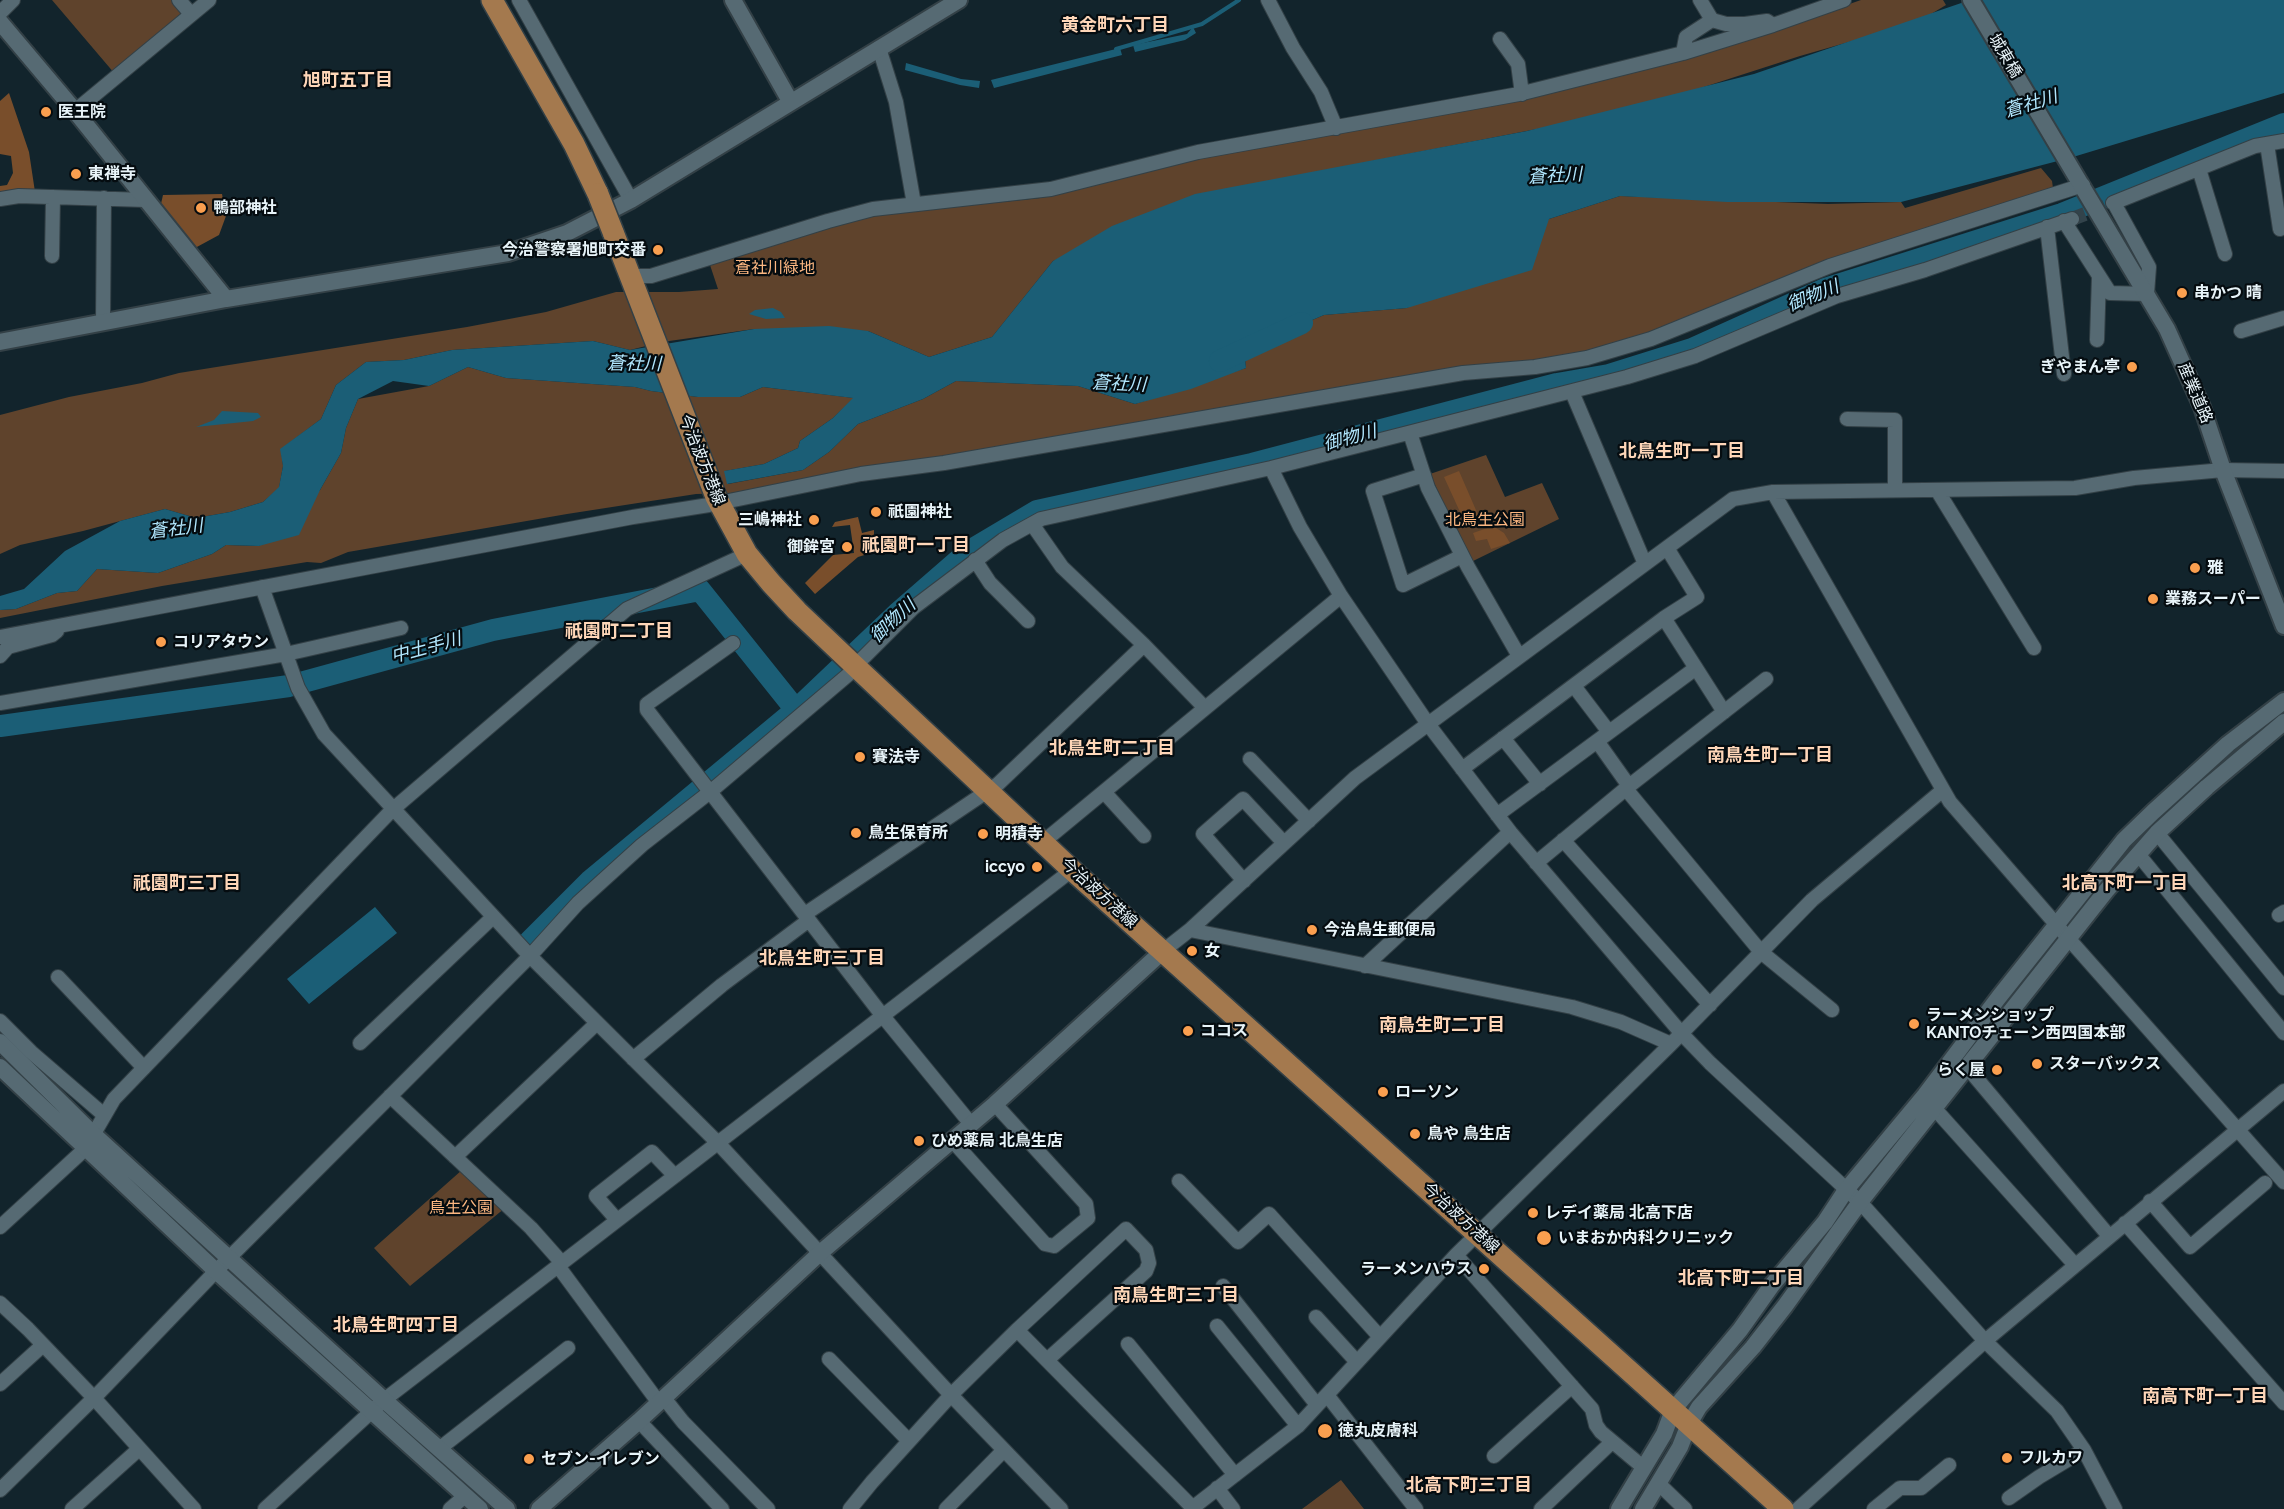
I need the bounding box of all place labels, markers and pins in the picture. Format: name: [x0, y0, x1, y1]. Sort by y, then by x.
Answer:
place label: 医王院: [58, 102, 106, 122]
marker: 医王院: [39, 105, 53, 119]
place label: 東禅寺: [88, 164, 136, 184]
marker: 東禅寺: [69, 167, 83, 181]
place label: 鴨部神社: [213, 198, 277, 218]
marker: 鴨部神社: [194, 201, 208, 215]
place label: 今治警察署旭町交番: [502, 240, 646, 260]
marker: 今治警察署旭町交番: [651, 243, 665, 257]
place label: 串かつ 晴: [2194, 283, 2262, 303]
marker: 串かつ 晴: [2175, 286, 2189, 300]
place label: ぎやまん亭: [2040, 357, 2120, 377]
marker: ぎやまん亭: [2125, 360, 2139, 374]
place label: 祇園神社: [888, 502, 952, 522]
marker: 祇園神社: [869, 505, 883, 519]
place label: 三嶋神社: [738, 510, 802, 530]
marker: 三嶋神社: [807, 513, 821, 527]
place label: 御鉾宮: [787, 537, 835, 557]
marker: 御鉾宮: [840, 540, 854, 554]
place label: 雅: [2207, 558, 2223, 578]
marker: 雅: [2188, 561, 2202, 575]
place label: 業務スーパー: [2165, 589, 2261, 609]
marker: 業務スーパー: [2146, 592, 2160, 606]
place label: コリアタウン: [173, 632, 269, 652]
marker: コリアタウン: [154, 635, 168, 649]
place label: 賽法寺: [872, 747, 920, 767]
marker: 賽法寺: [853, 750, 867, 764]
place label: 鳥生保育所: [868, 823, 948, 843]
place label: 明積寺: [995, 824, 1043, 844]
marker: 鳥生保育所: [849, 826, 863, 840]
marker: 明積寺: [976, 827, 990, 841]
place label: iccyo: [985, 857, 1025, 877]
marker: iccyo: [1030, 860, 1044, 874]
place label: 今治鳥生郵便局: [1324, 920, 1436, 940]
marker: 今治鳥生郵便局: [1305, 923, 1319, 937]
place label: 女: [1204, 941, 1220, 961]
marker: 女: [1185, 944, 1199, 958]
place label: ラーメンショップ KANTOチェーン西四国本部: [1926, 1005, 2125, 1043]
marker: ラーメンショップ KANTOチェーン西四国本部: [1907, 1017, 1921, 1031]
place label: ココス: [1200, 1021, 1248, 1041]
marker: ココス: [1181, 1024, 1195, 1038]
place label: スターバックス: [2049, 1054, 2161, 1074]
marker: スターバックス: [2030, 1057, 2044, 1071]
place label: らく屋: [1937, 1060, 1985, 1080]
marker: らく屋: [1990, 1063, 2004, 1077]
place label: ローソン: [1395, 1082, 1459, 1102]
marker: ローソン: [1376, 1085, 1390, 1099]
place label: 鳥や 鳥生店: [1427, 1124, 1511, 1144]
marker: 鳥や 鳥生店: [1408, 1127, 1422, 1141]
place label: ひめ薬局 北鳥生店: [931, 1131, 1063, 1151]
marker: ひめ薬局 北鳥生店: [912, 1134, 926, 1148]
place label: レデイ薬局 北高下店: [1545, 1203, 1693, 1223]
marker: レデイ薬局 北高下店: [1526, 1206, 1540, 1220]
place label: いまおか内科クリニック: [1558, 1228, 1734, 1248]
marker: いまおか内科クリニック: [1535, 1229, 1553, 1247]
place label: ラーメンハウス: [1360, 1259, 1472, 1279]
marker: ラーメンハウス: [1477, 1262, 1491, 1276]
place label: 徳丸皮膚科: [1338, 1421, 1418, 1441]
marker: 徳丸皮膚科: [1316, 1422, 1334, 1440]
place label: フルカワ: [2019, 1448, 2083, 1468]
place label: セブン-イレブン: [541, 1449, 660, 1469]
marker: フルカワ: [2000, 1451, 2014, 1465]
marker: セブン-イレブン: [522, 1452, 536, 1466]

